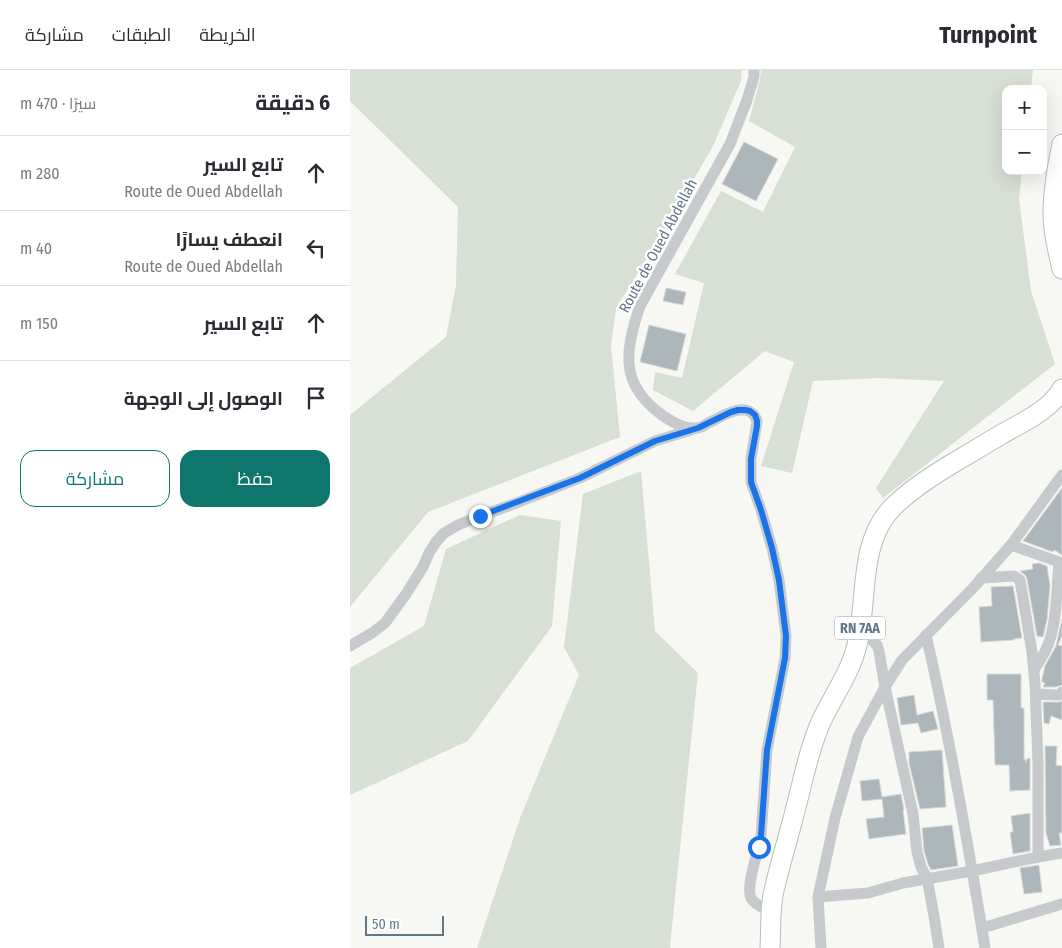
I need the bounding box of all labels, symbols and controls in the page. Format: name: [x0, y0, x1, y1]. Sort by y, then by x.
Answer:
text: Turnpoint: [939, 21, 1037, 49]
text: مشاركة: [25, 24, 84, 46]
text: الطبقات: [112, 24, 171, 46]
text: الخريطة: [199, 24, 256, 46]
map controls: [1002, 85, 1047, 175]
button: +: [1002, 85, 1047, 130]
text: 6 دقيقة: [255, 90, 330, 116]
text: سيرًا · 470 m: [20, 94, 96, 113]
button: −: [1002, 130, 1047, 175]
text: تابع السير: [204, 153, 283, 176]
icon: ahead: [302, 159, 330, 187]
text: 280 m: [20, 164, 59, 183]
street label: Route de Oued Abdellah: [615, 176, 701, 316]
text: Route de Oued Abdellah: [124, 182, 283, 201]
text: انعطف يسارًا: [175, 228, 283, 251]
icon: left: [302, 234, 330, 262]
text: 40 m: [20, 239, 52, 258]
text: Route de Oued Abdellah: [124, 257, 283, 276]
icon: ahead: [302, 309, 330, 337]
text: تابع السير: [204, 312, 283, 335]
text: 150 m: [20, 314, 58, 333]
icon: arrive: [302, 384, 330, 412]
text: الوصول إلى الوجهة: [124, 387, 283, 410]
button: مشاركة: [20, 450, 170, 507]
button: حفظ: [180, 450, 330, 507]
route end: [469, 505, 492, 528]
road number: RN 7AA: [835, 616, 885, 640]
route start: [748, 836, 771, 859]
scale bar: [365, 913, 444, 936]
text: 50 m: [372, 916, 400, 933]

